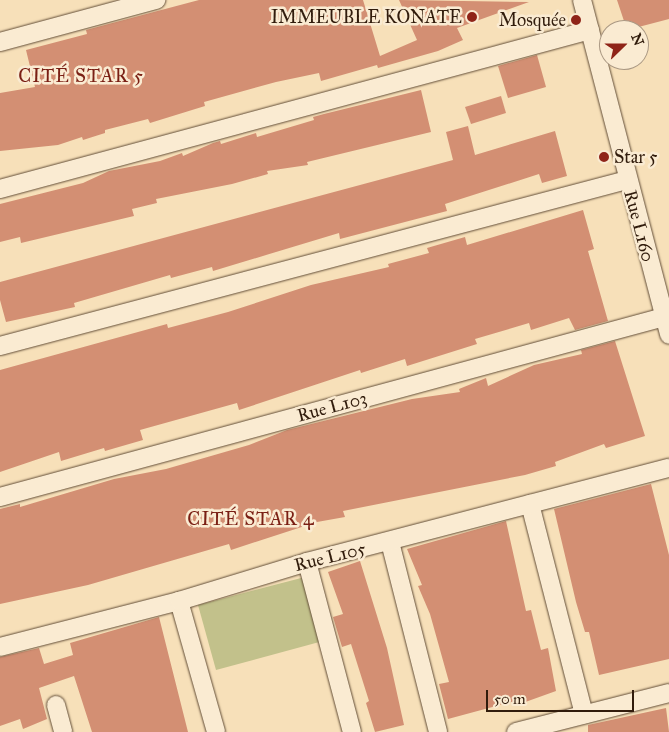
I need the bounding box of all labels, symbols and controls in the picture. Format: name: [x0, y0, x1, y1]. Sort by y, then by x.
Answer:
place label: IMMEUBLE KONATE: [271, 6, 462, 28]
place label: Mosquée: [499, 9, 566, 31]
marker: IMMEUBLE KONATE: [466, 11, 478, 23]
marker: Mosquée: [570, 14, 582, 26]
north arrow: [599, 20, 649, 70]
text: N: [627, 31, 648, 48]
district label: CITÉ STAR 5: [17, 65, 145, 87]
place label: Star 5: [614, 146, 657, 168]
marker: Star 5: [598, 151, 610, 163]
street label: Rue L160: [619, 188, 659, 264]
street label: Rue L103: [295, 387, 369, 427]
district label: CITÉ STAR 4: [186, 508, 316, 530]
street label: Rue L105: [292, 538, 368, 576]
scale bar: [489, 680, 636, 712]
text: 50 m: [494, 690, 526, 708]

